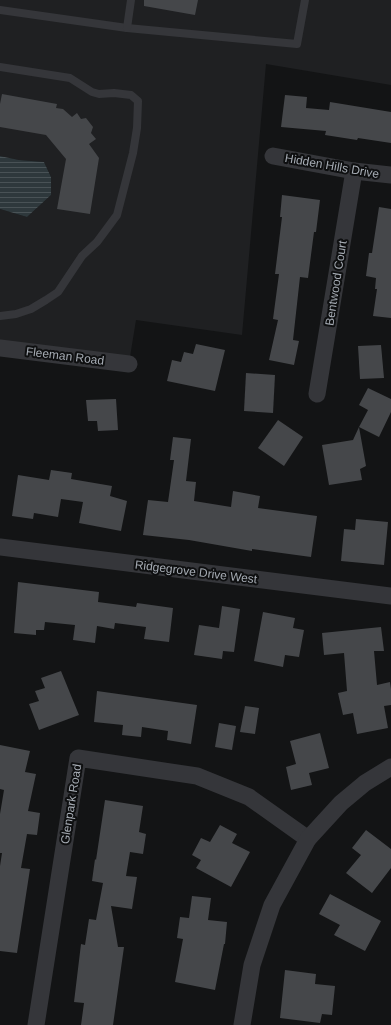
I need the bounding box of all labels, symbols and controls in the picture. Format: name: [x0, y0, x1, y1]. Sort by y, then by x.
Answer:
street label: Hidden Hills Drive: [284, 151, 380, 181]
street label: Bentwood Court: [322, 239, 350, 327]
street label: Fleeman Road: [25, 344, 105, 368]
street label: Ridgegrove Drive West: [134, 558, 259, 587]
street label: Glenpark Road: [58, 763, 84, 845]

